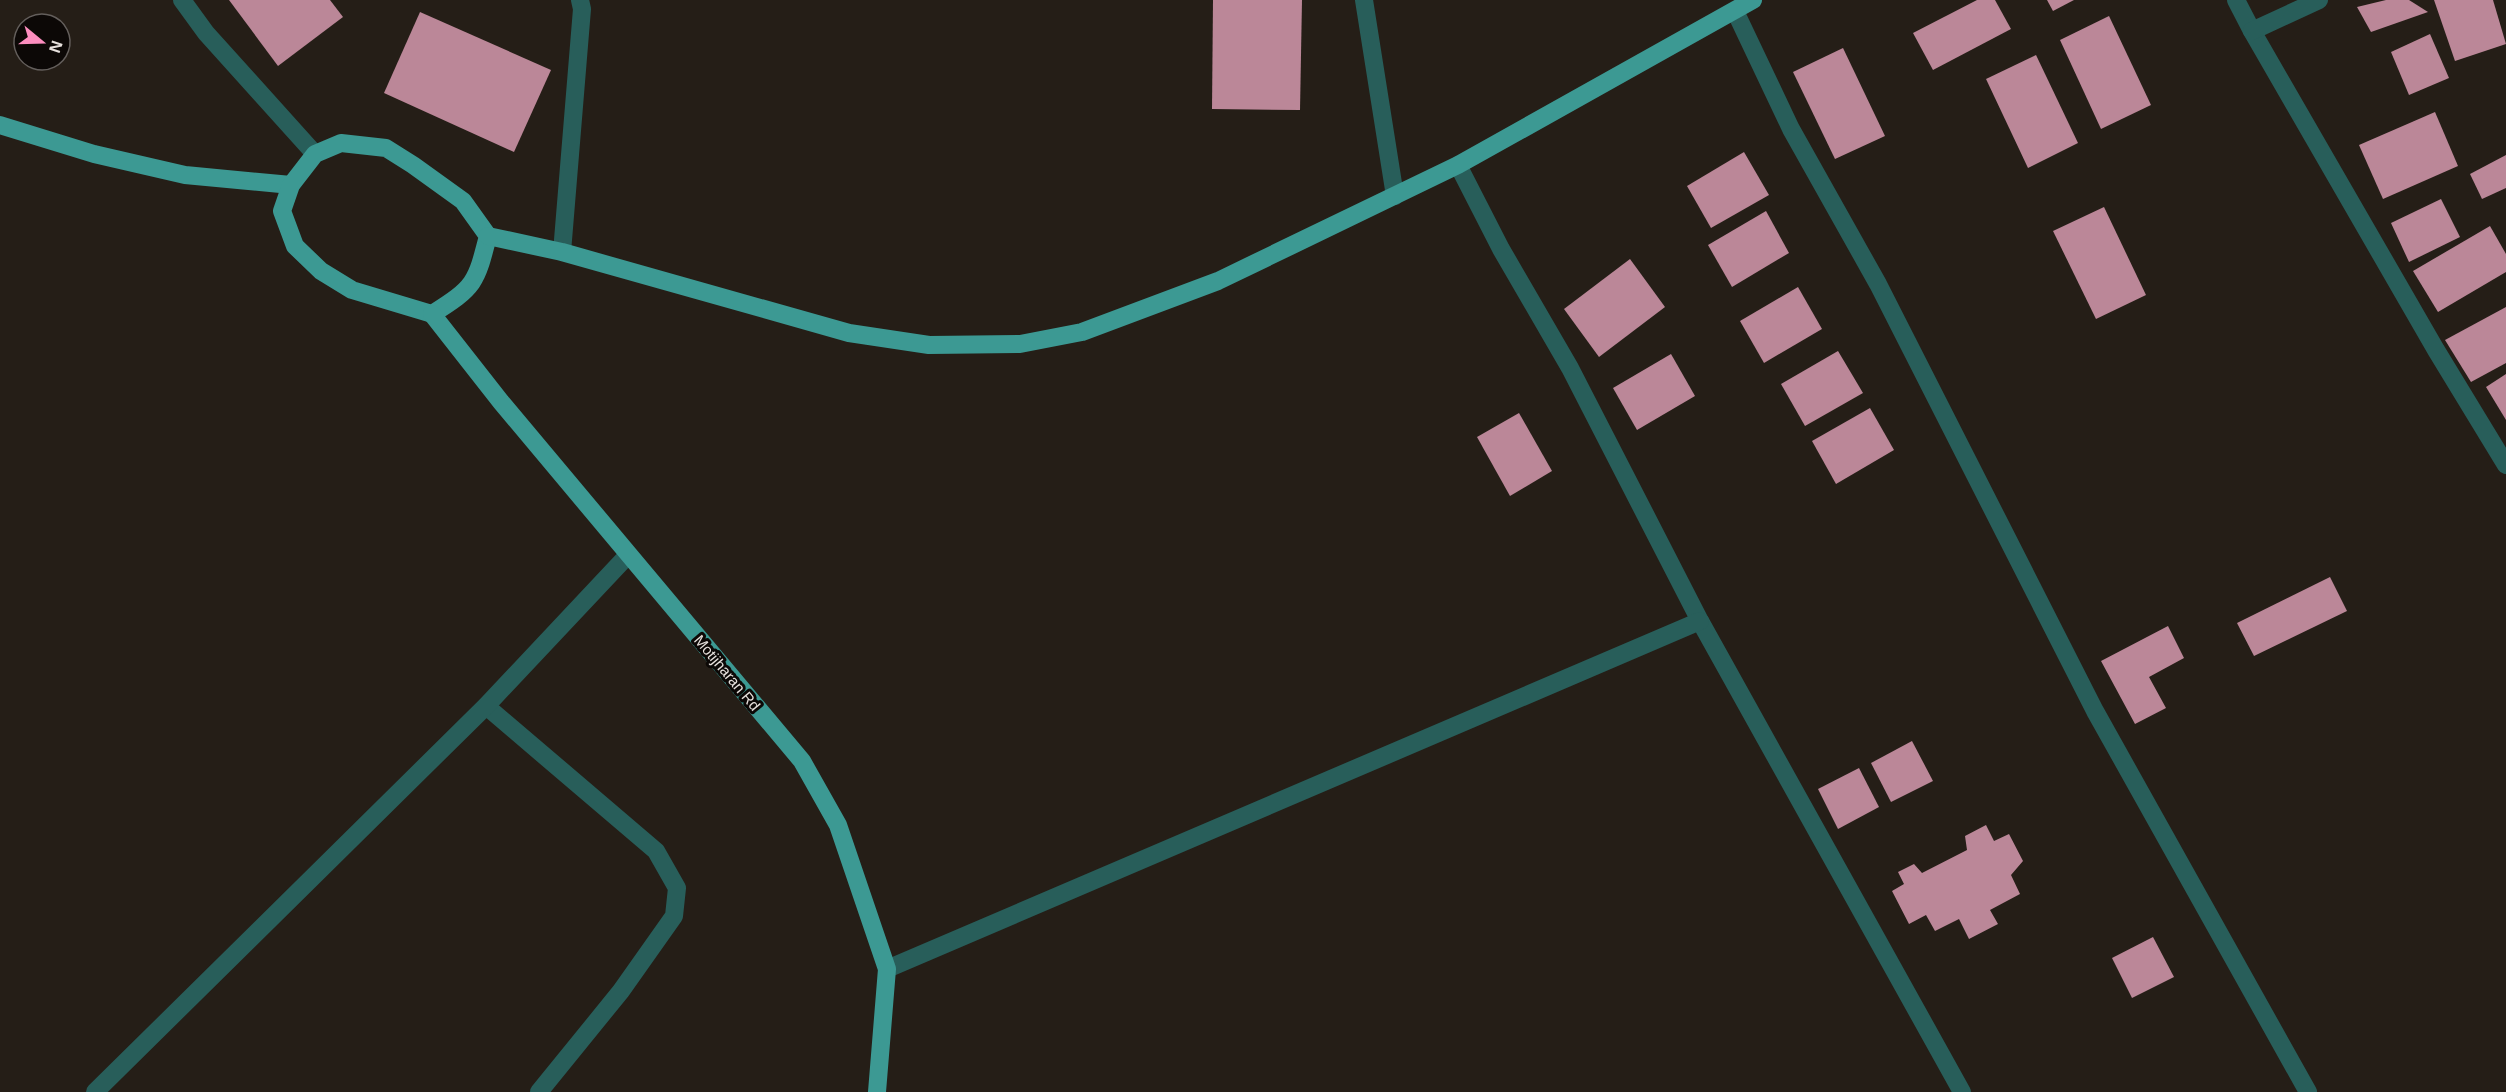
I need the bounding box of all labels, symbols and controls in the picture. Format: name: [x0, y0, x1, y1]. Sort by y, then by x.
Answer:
north arrow: [12, 12, 72, 72]
text: N: [46, 38, 66, 55]
street label: Motijharan Rd: [691, 631, 764, 714]

